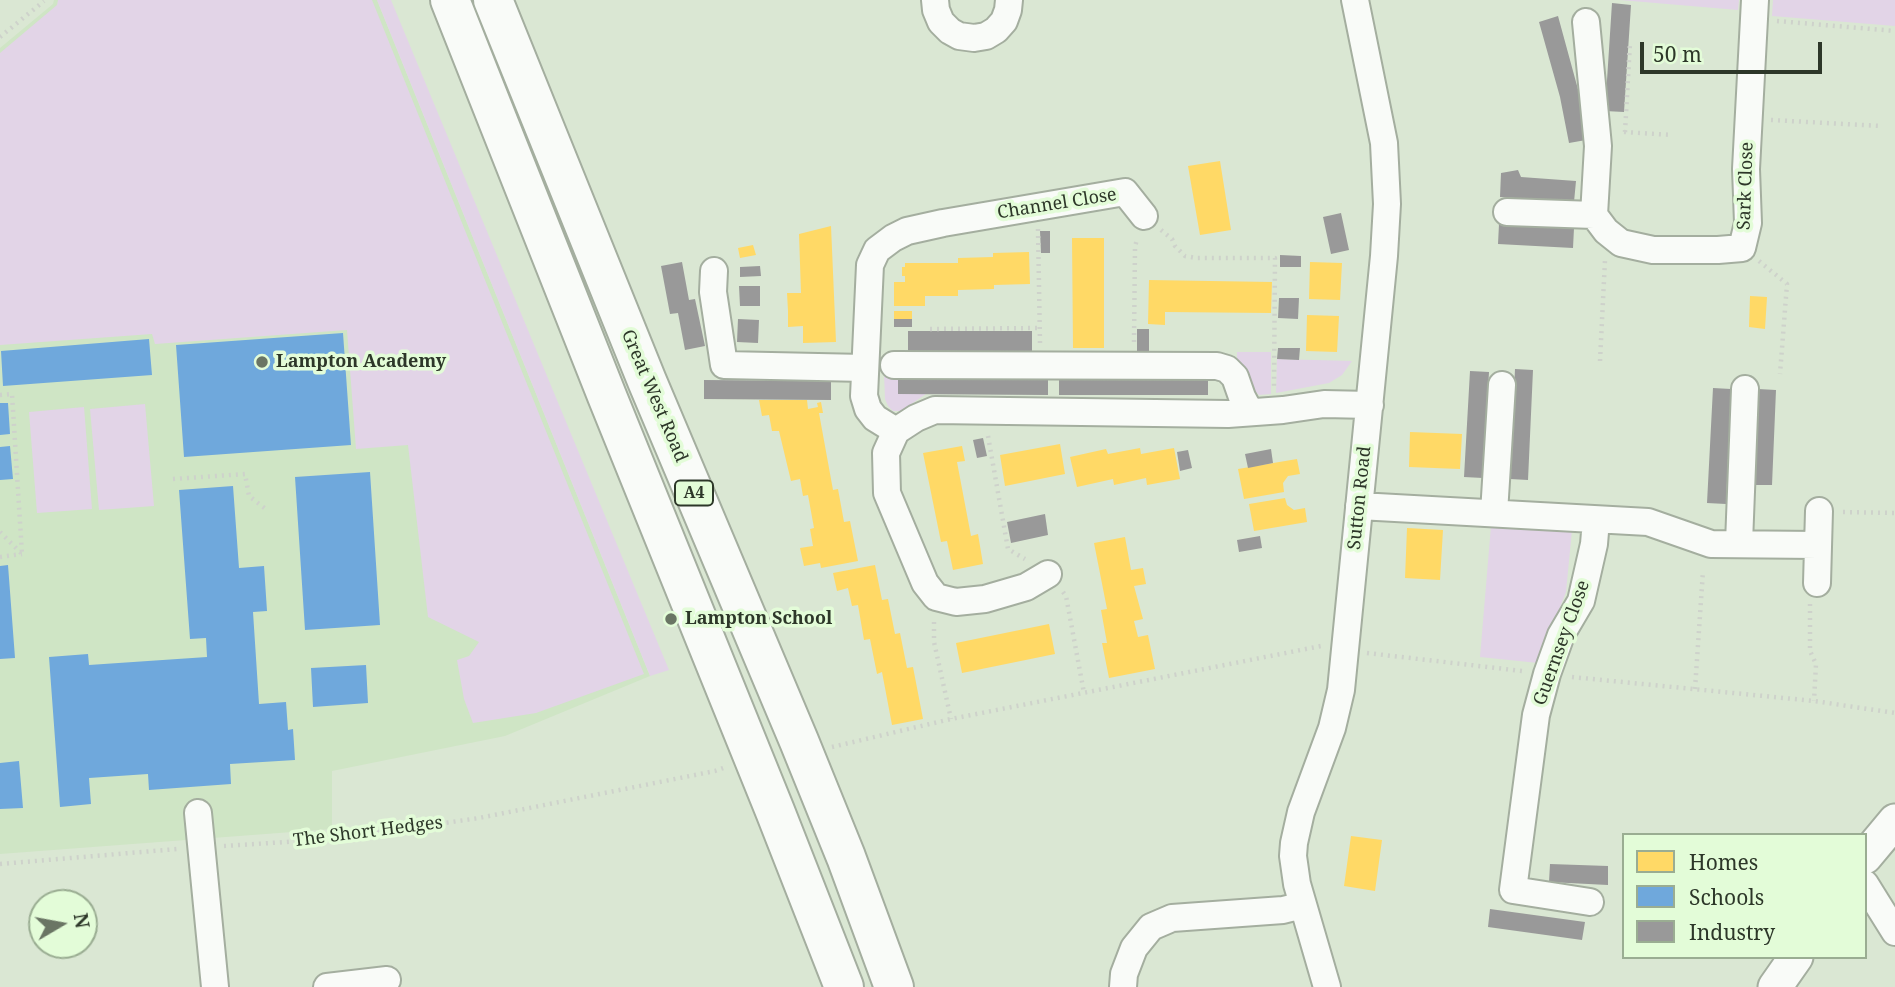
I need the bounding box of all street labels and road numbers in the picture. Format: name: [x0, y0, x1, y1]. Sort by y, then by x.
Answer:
street label: Sark Close: [1734, 141, 1758, 231]
street label: Channel Close: [996, 184, 1118, 224]
street label: Great West Road: [616, 326, 692, 466]
street label: Sutton Road: [1344, 445, 1376, 551]
road number: A4: [675, 480, 713, 506]
street label: Guernsey Close: [1529, 578, 1595, 708]
street label: The Short Hedges: [292, 812, 444, 852]

